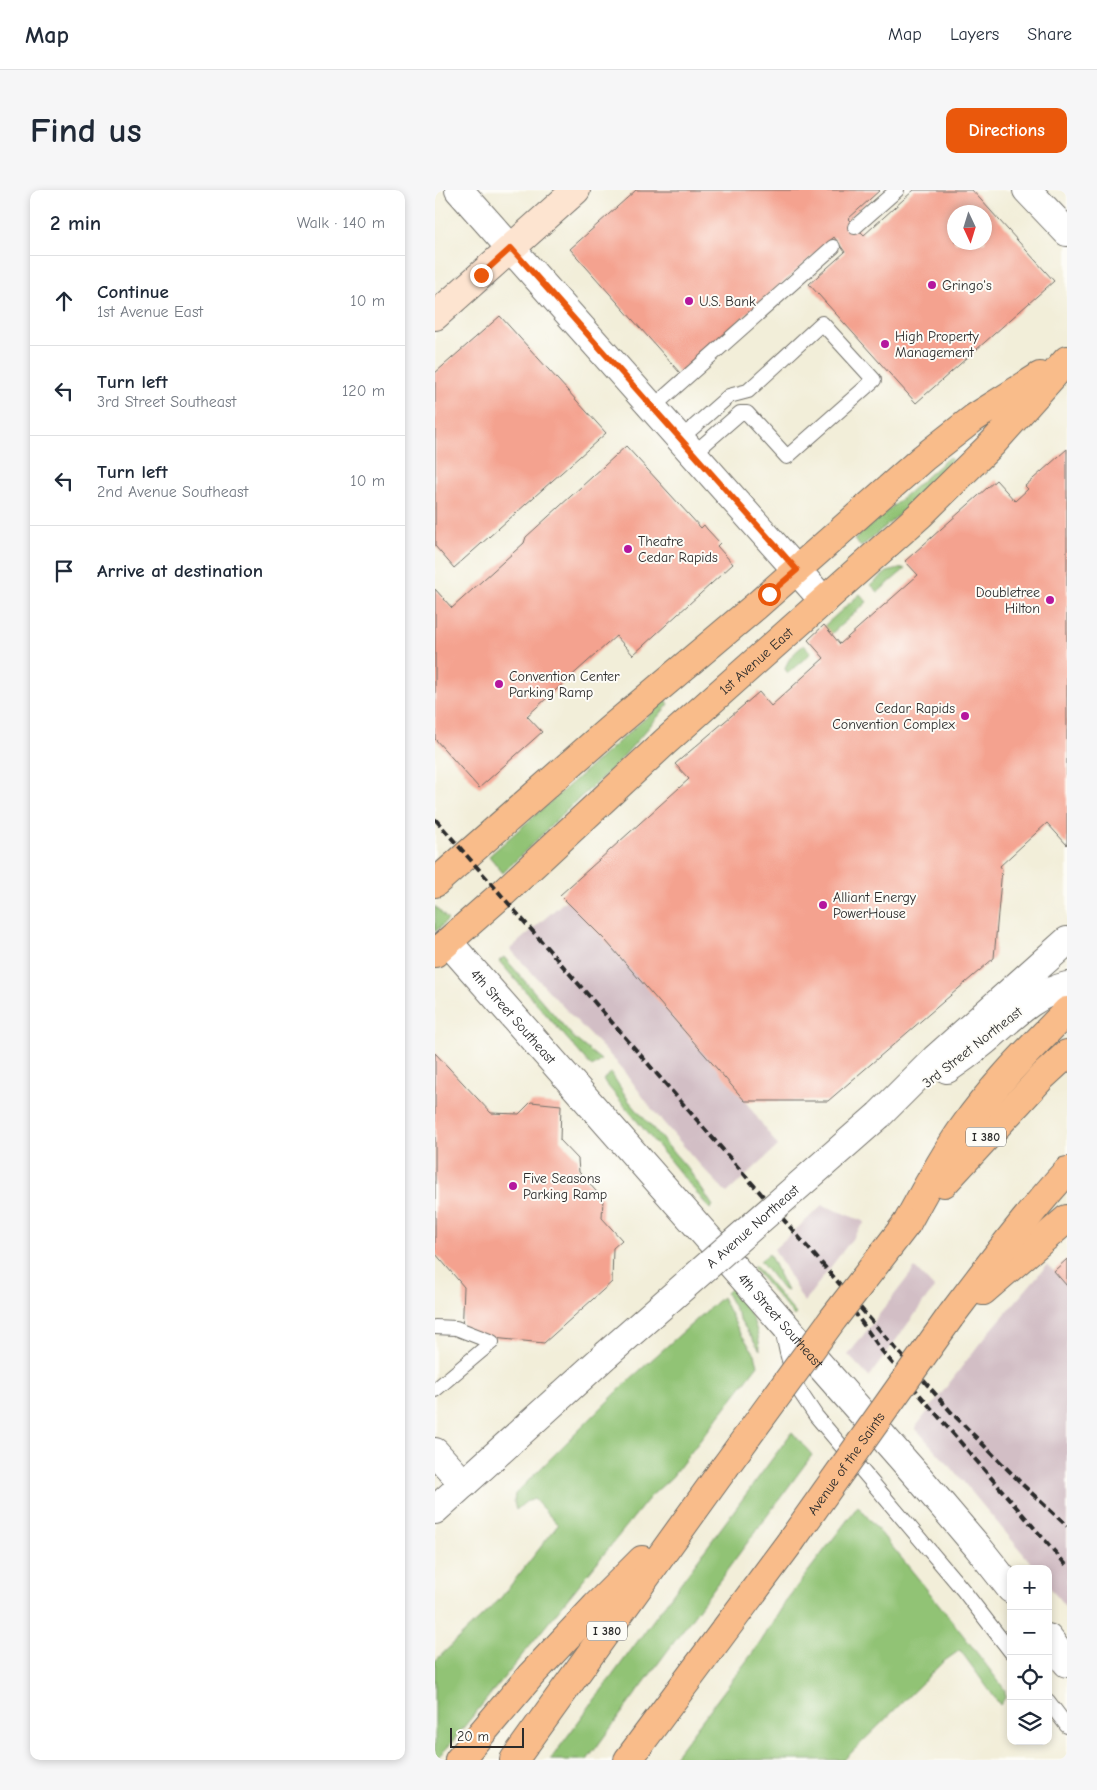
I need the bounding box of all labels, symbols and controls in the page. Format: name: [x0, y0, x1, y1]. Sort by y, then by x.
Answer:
text: Map: [25, 21, 69, 49]
text: Map: [888, 24, 922, 45]
text: Layers: [950, 24, 999, 45]
text: Share: [1027, 24, 1072, 45]
button: Directions: [946, 108, 1067, 153]
text: Find us: [30, 110, 142, 151]
north arrow: [947, 205, 992, 250]
text: 2 min: [50, 211, 101, 235]
text: Walk · 140 m: [297, 214, 385, 232]
route end: [470, 264, 493, 287]
place label: Gringo's: [942, 277, 992, 294]
marker: Gringo's: [926, 279, 938, 291]
text: Continue: [97, 281, 169, 303]
icon: ahead: [50, 287, 78, 315]
text: 10 m: [350, 292, 385, 310]
place label: U.S. Bank: [699, 293, 756, 310]
marker: U.S. Bank: [683, 295, 695, 307]
text: 1st Avenue East: [97, 303, 203, 321]
place label: High Property Management: [895, 328, 979, 361]
marker: High Property Management: [879, 338, 891, 350]
text: Turn left: [97, 371, 168, 393]
icon: left: [50, 377, 78, 405]
text: 120 m: [342, 382, 385, 400]
text: 3rd Street Southeast: [97, 393, 236, 411]
text: Turn left: [97, 461, 168, 483]
icon: left: [50, 467, 78, 495]
text: 10 m: [350, 472, 385, 490]
text: 2nd Avenue Southeast: [97, 483, 248, 501]
place label: Theatre Cedar Rapids: [638, 533, 718, 566]
marker: Theatre Cedar Rapids: [622, 543, 634, 555]
icon: arrive: [50, 557, 78, 585]
text: Arrive at destination: [97, 560, 263, 582]
route start: [758, 583, 781, 606]
place label: Doubletree Hilton: [976, 584, 1040, 617]
marker: Doubletree Hilton: [1044, 594, 1056, 606]
street label: 1st Avenue East: [716, 623, 797, 699]
place label: Convention Center Parking Ramp: [509, 668, 620, 701]
marker: Convention Center Parking Ramp: [493, 678, 505, 690]
place label: Cedar Rapids Convention Complex: [832, 700, 955, 733]
marker: Cedar Rapids Convention Complex: [959, 710, 971, 722]
place label: Alliant Energy PowerHouse: [833, 889, 917, 922]
marker: Alliant Energy PowerHouse: [817, 899, 829, 911]
street label: 4th Street Southeast: [467, 966, 560, 1068]
street label: 3rd Street Northeast: [919, 1003, 1026, 1092]
road number: I 380: [966, 1128, 1006, 1146]
place label: Five Seasons Parking Ramp: [523, 1170, 607, 1203]
marker: Five Seasons Parking Ramp: [507, 1180, 519, 1192]
street label: A Avenue Northeast: [703, 1181, 803, 1272]
street label: 4th Street Southeast: [734, 1270, 827, 1373]
street label: Avenue of the Saints: [804, 1409, 889, 1519]
map controls: [1007, 1565, 1052, 1745]
button: +: [1007, 1565, 1052, 1610]
button: −: [1007, 1610, 1052, 1655]
road number: I 380: [587, 1622, 627, 1640]
button: locate: [1007, 1655, 1052, 1700]
button: layers: [1007, 1700, 1052, 1745]
scale bar: [450, 1725, 524, 1748]
text: 20 m: [457, 1728, 489, 1745]

